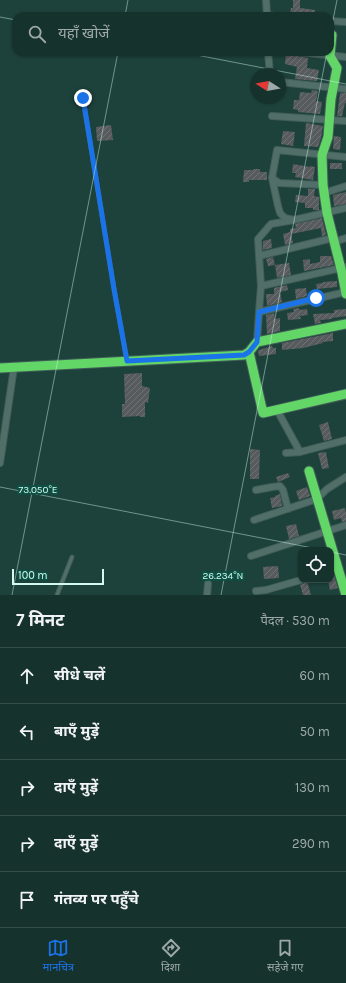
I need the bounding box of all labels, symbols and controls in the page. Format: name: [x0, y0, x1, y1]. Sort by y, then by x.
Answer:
search box: [12, 12, 334, 56]
icon: search: [26, 23, 48, 45]
text: यहाँ खोजें: [58, 24, 109, 42]
north arrow: [250, 68, 286, 104]
route end: [74, 89, 92, 107]
route start: [307, 289, 325, 307]
text: 73.050°E: [19, 484, 57, 496]
map controls: [298, 547, 334, 583]
button: locate: [298, 547, 334, 583]
scale bar: [12, 567, 104, 586]
text: 100 m: [18, 569, 48, 582]
text: 26.234°N: [203, 570, 243, 582]
text: 7 मिनट: [16, 610, 64, 630]
text: पैदल · 530 m: [260, 613, 330, 628]
icon: ahead: [16, 665, 38, 687]
text: सीधे चलें: [54, 666, 105, 684]
text: 60 m: [300, 668, 330, 683]
icon: left: [16, 721, 38, 743]
text: बाएँ मुड़ें: [54, 722, 99, 740]
text: 50 m: [300, 724, 330, 739]
icon: right: [16, 777, 38, 799]
text: दाएँ मुड़ें: [54, 778, 98, 796]
text: 130 m: [295, 780, 330, 795]
icon: right: [16, 833, 38, 855]
text: दाएँ मुड़ें: [54, 834, 98, 852]
text: 290 m: [292, 836, 330, 851]
icon: arrive: [16, 889, 38, 911]
text: गंतव्य पर पहुँचे: [54, 890, 139, 908]
tab: मानचित्र: [43, 937, 74, 975]
tab: दिशा: [160, 937, 182, 975]
tab: सहेजे गए: [267, 937, 303, 975]

